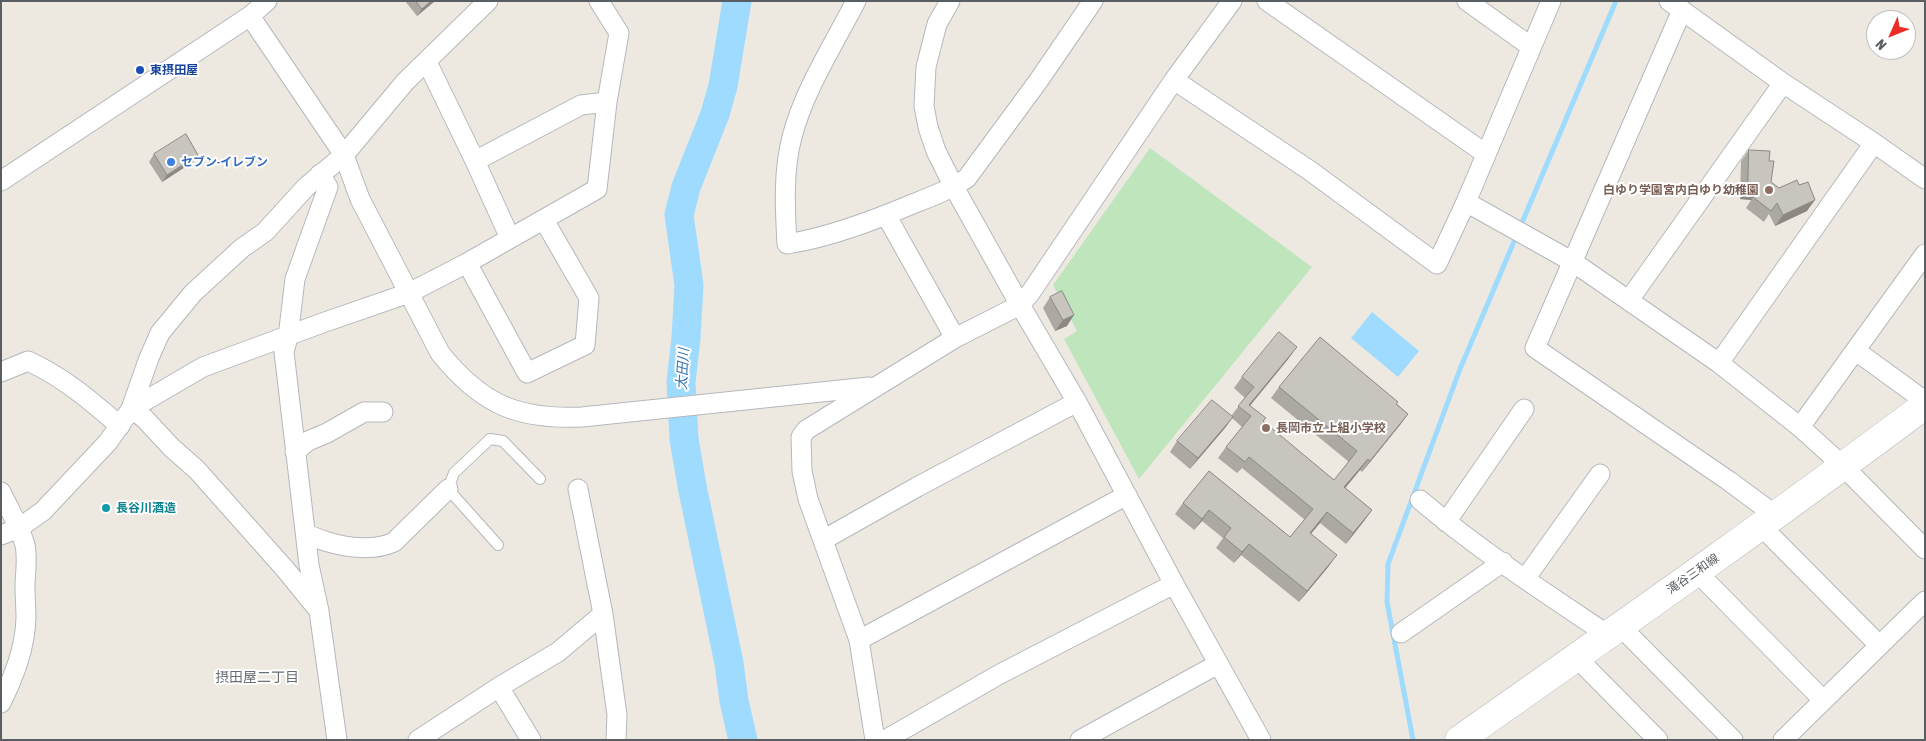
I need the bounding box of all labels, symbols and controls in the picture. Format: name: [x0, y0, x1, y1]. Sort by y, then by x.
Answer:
north arrow: [1866, 10, 1916, 60]
text: N: [1872, 36, 1890, 53]
place label: 東摂田屋: [150, 63, 198, 77]
marker: 東摂田屋: [134, 64, 146, 76]
place label: セブン-イレブン: [181, 155, 268, 169]
marker: セブン-イレブン: [165, 156, 177, 168]
place label: 白ゆり学園宮内白ゆり幼稚園: [1603, 183, 1759, 197]
marker: 白ゆり学園宮内白ゆり幼稚園: [1763, 184, 1775, 196]
water label: 太田川: [674, 348, 692, 390]
place label: 長岡市立 上組小学校: [1276, 421, 1386, 435]
marker: 長岡市立 上組小学校: [1260, 422, 1272, 434]
place label: 長谷川酒造: [116, 501, 176, 515]
marker: 長谷川酒造: [100, 502, 112, 514]
street label: 滝谷三和線: [1664, 551, 1722, 597]
district label: 摂田屋二丁目: [215, 670, 299, 686]

